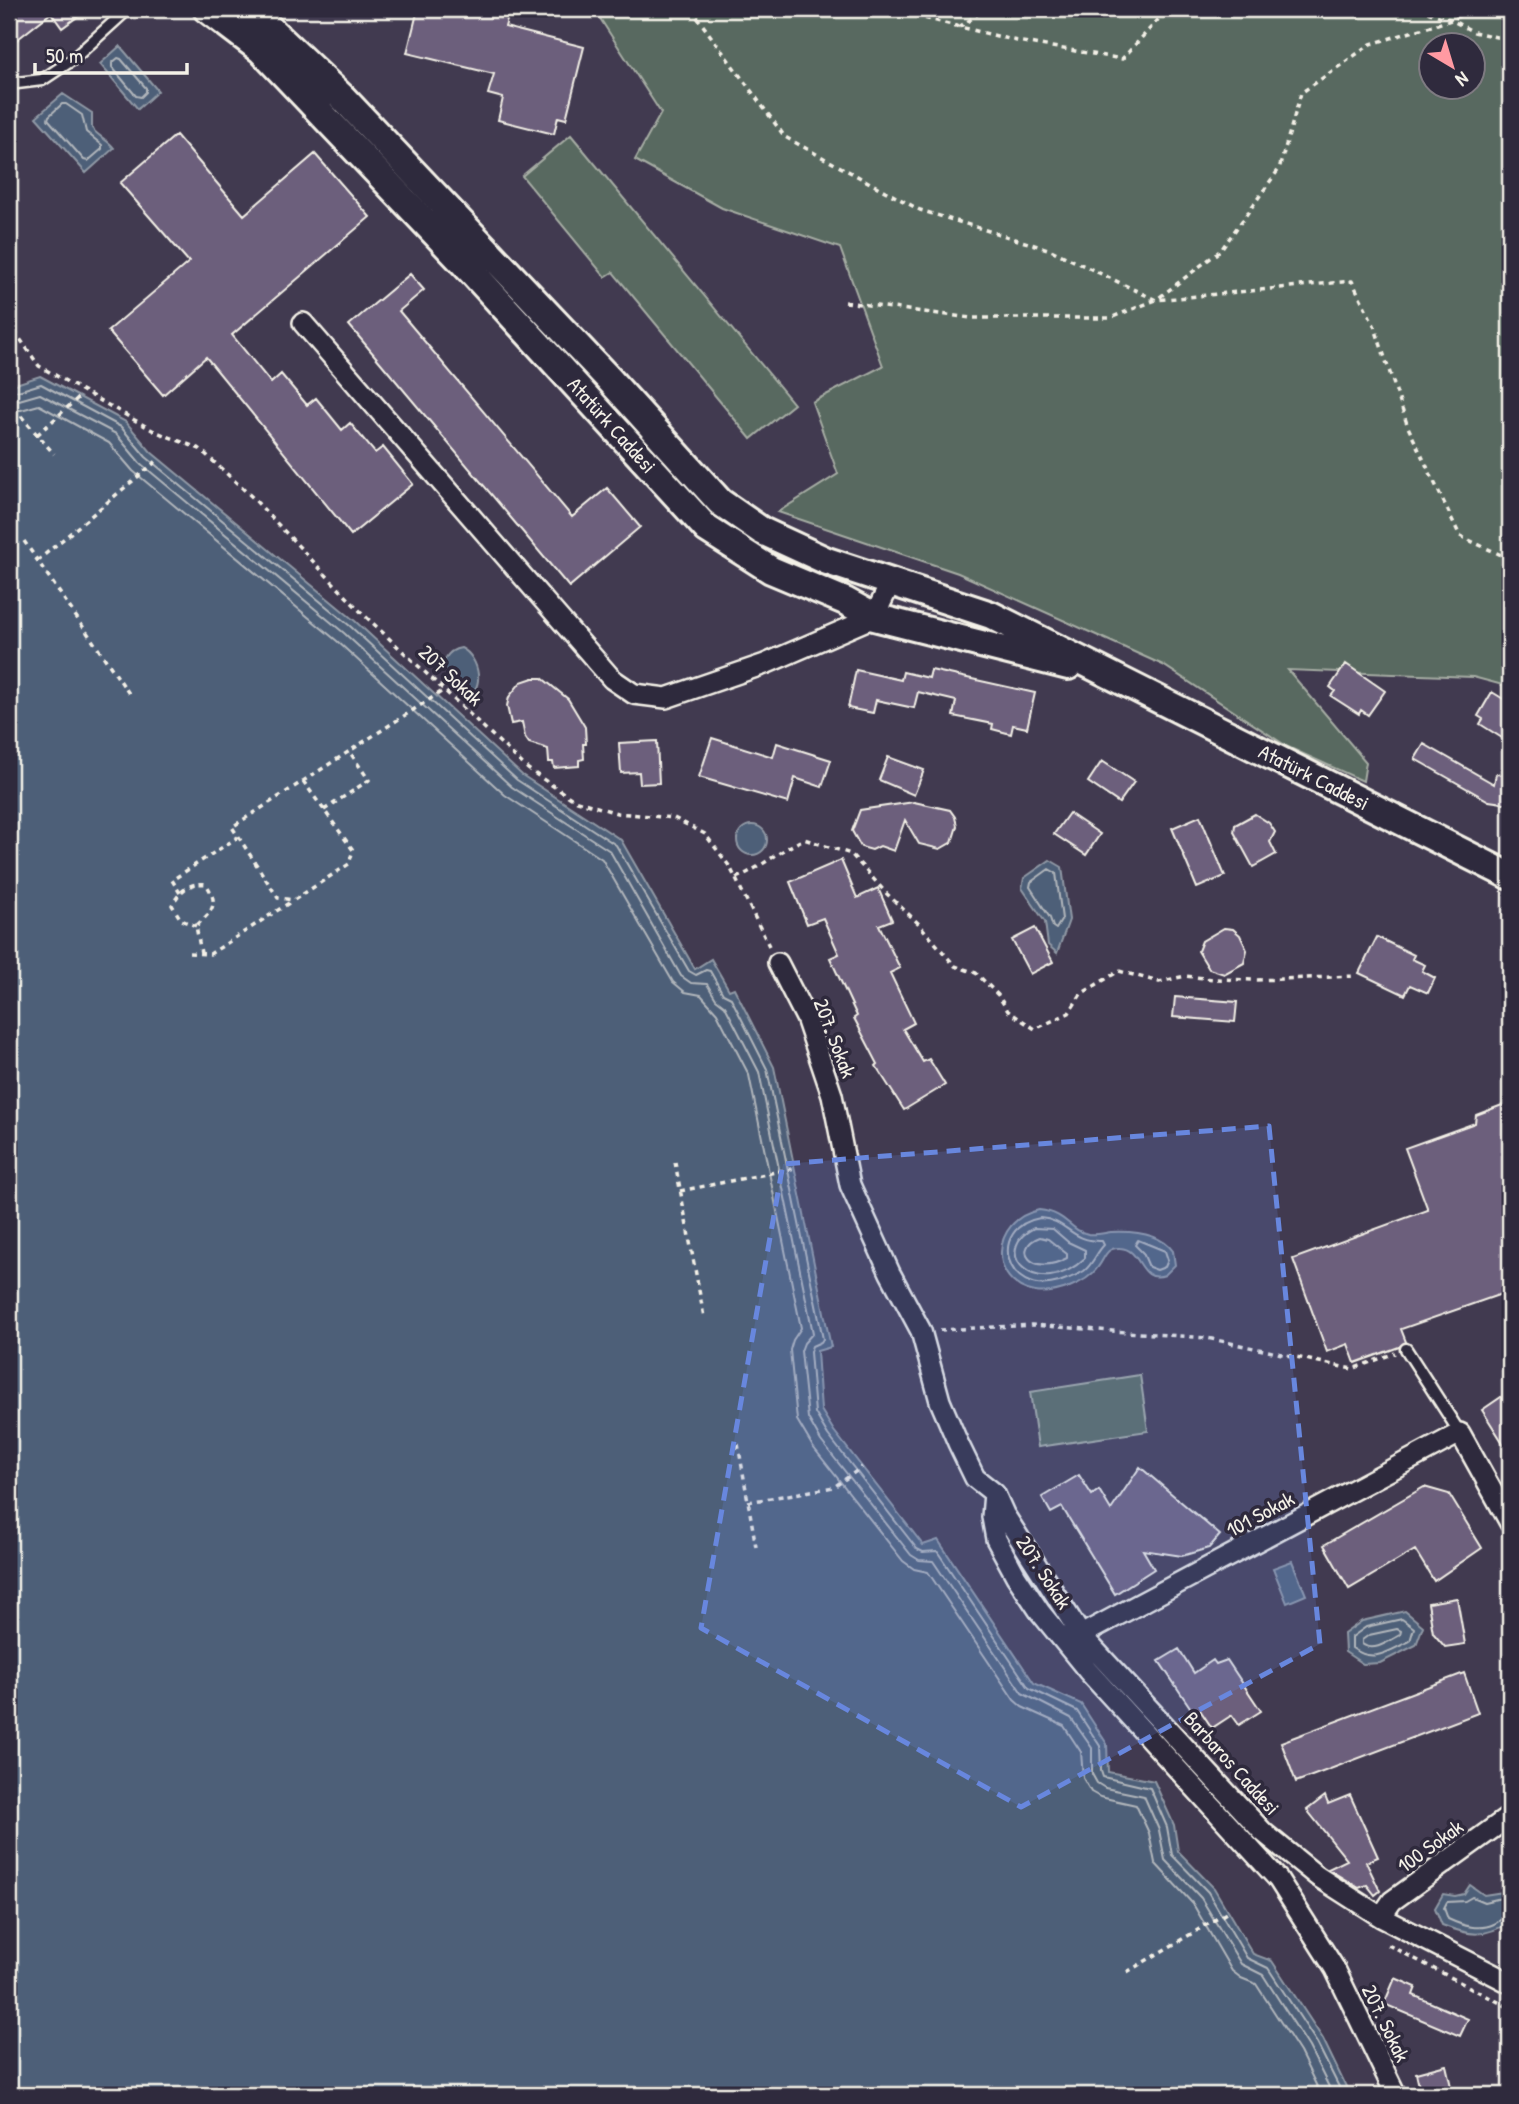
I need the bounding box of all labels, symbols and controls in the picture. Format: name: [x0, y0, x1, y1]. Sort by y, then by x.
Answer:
scale bar: [35, 32, 187, 76]
north arrow: [1418, 32, 1488, 102]
text: 50 m: [46, 41, 83, 70]
text: N: [1450, 66, 1474, 93]
street label: Atatürk Caddesi: [561, 371, 663, 479]
street label: 207 Sokak: [413, 638, 490, 712]
street label: Atatürk Caddesi: [1254, 737, 1374, 817]
street label: 207. Sokak: [807, 994, 863, 1082]
street label: 101 Sokak: [1221, 1484, 1299, 1544]
street label: 207. Sokak: [1009, 1529, 1079, 1615]
street label: Barbaros Caddesi: [1178, 1705, 1286, 1821]
street label: 100 Sokak: [1391, 1812, 1469, 1880]
street label: 207. Sokak: [1355, 1979, 1417, 2067]

